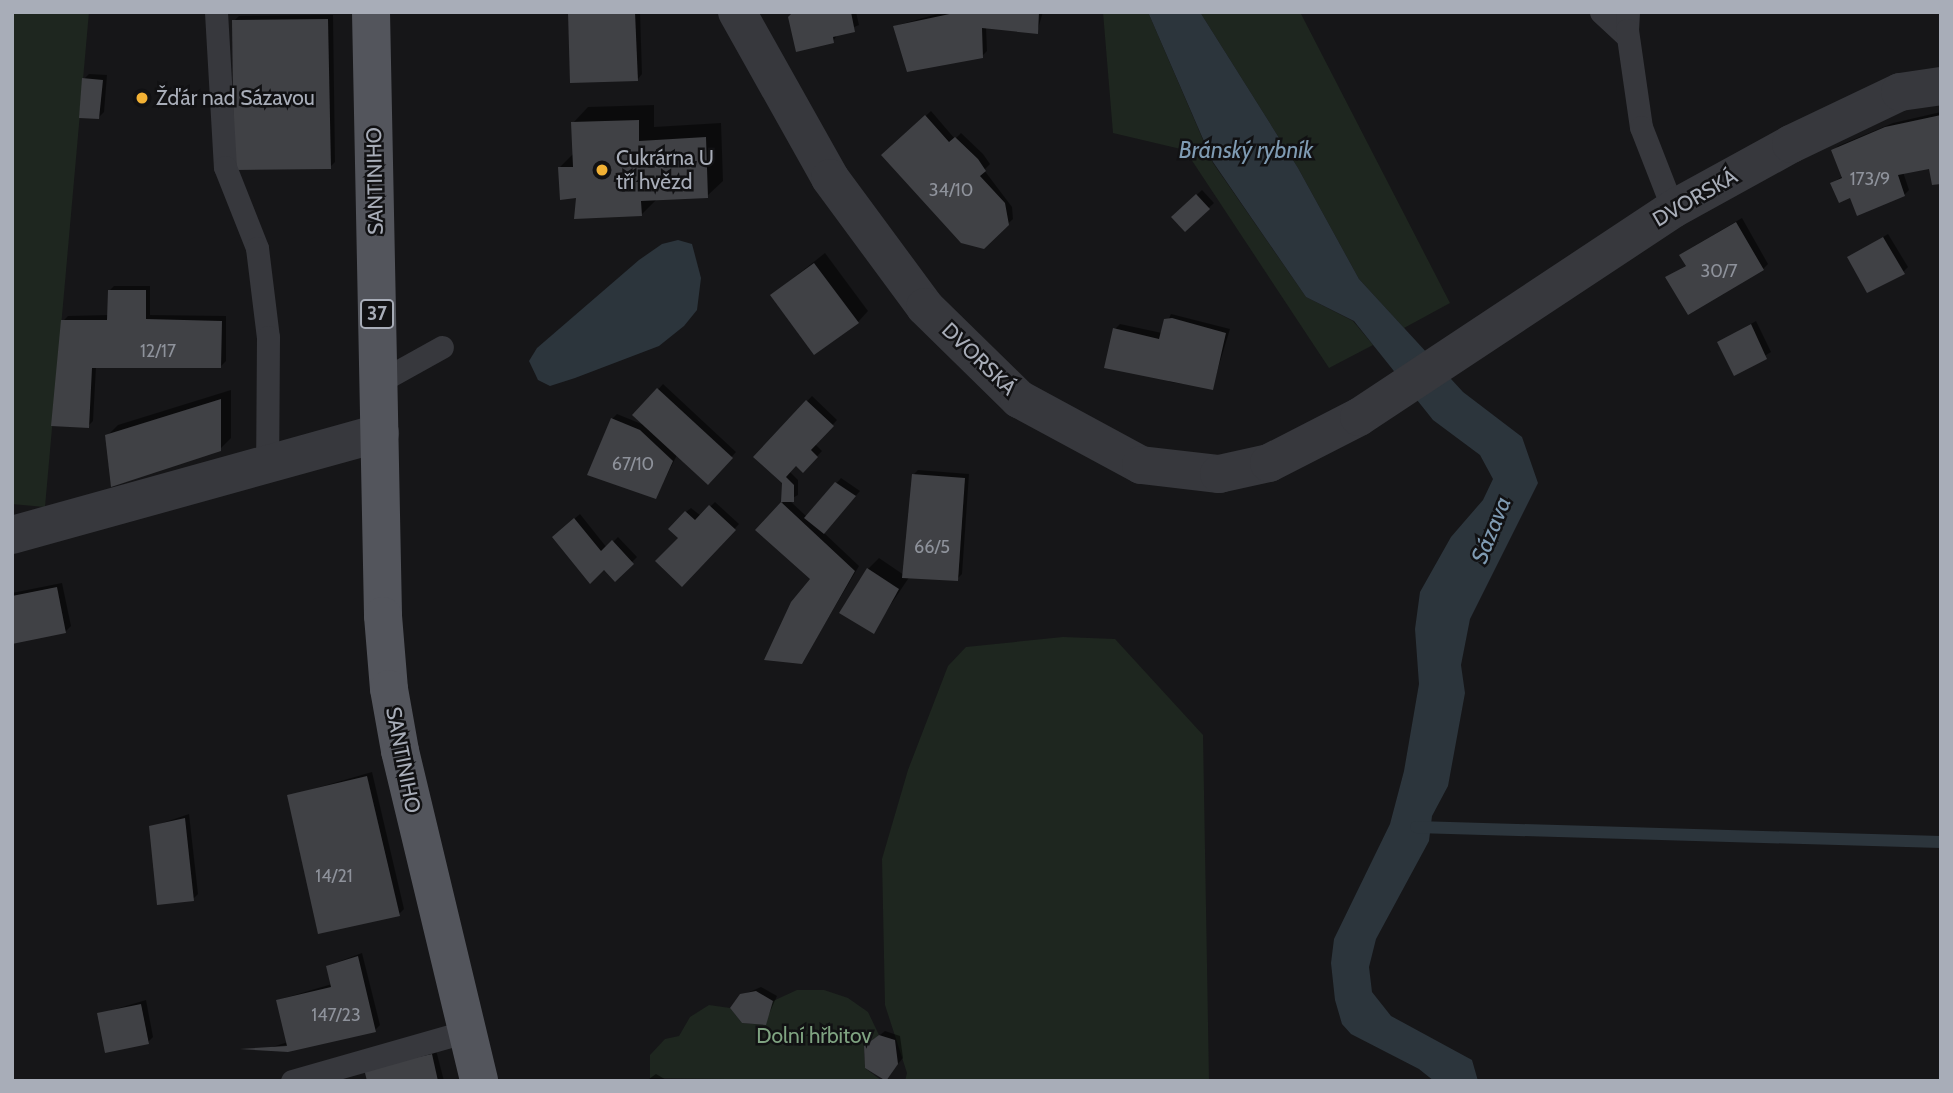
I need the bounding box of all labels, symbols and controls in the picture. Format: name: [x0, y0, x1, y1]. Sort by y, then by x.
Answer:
place label: Žďár nad Sázavou: [156, 85, 315, 111]
marker: Žďár nad Sázavou: [134, 90, 150, 106]
street label: SANTINIHO: [361, 127, 389, 235]
water label: Bránský rybník: [1179, 136, 1313, 164]
place label: Cukrárna U tří hvězd: [616, 145, 714, 195]
marker: Cukrárna U tří hvězd: [594, 162, 610, 178]
street label: DVORSKÁ: [1648, 164, 1742, 232]
house number: 173/9: [1850, 168, 1890, 190]
house number: 34/10: [929, 179, 973, 201]
house number: 30/7: [1701, 260, 1737, 282]
road number: 37: [360, 298, 394, 330]
street label: DVORSKÁ: [937, 317, 1021, 401]
house number: 12/17: [140, 340, 176, 362]
house number: 67/10: [612, 453, 654, 475]
water label: Sázava: [1465, 493, 1517, 567]
house number: 66/5: [914, 536, 950, 558]
street label: SANTINIHO: [380, 705, 426, 815]
house number: 14/21: [315, 865, 353, 887]
house number: 147/23: [311, 1004, 361, 1026]
park label: Dolní hřbitov: [756, 1023, 872, 1049]

